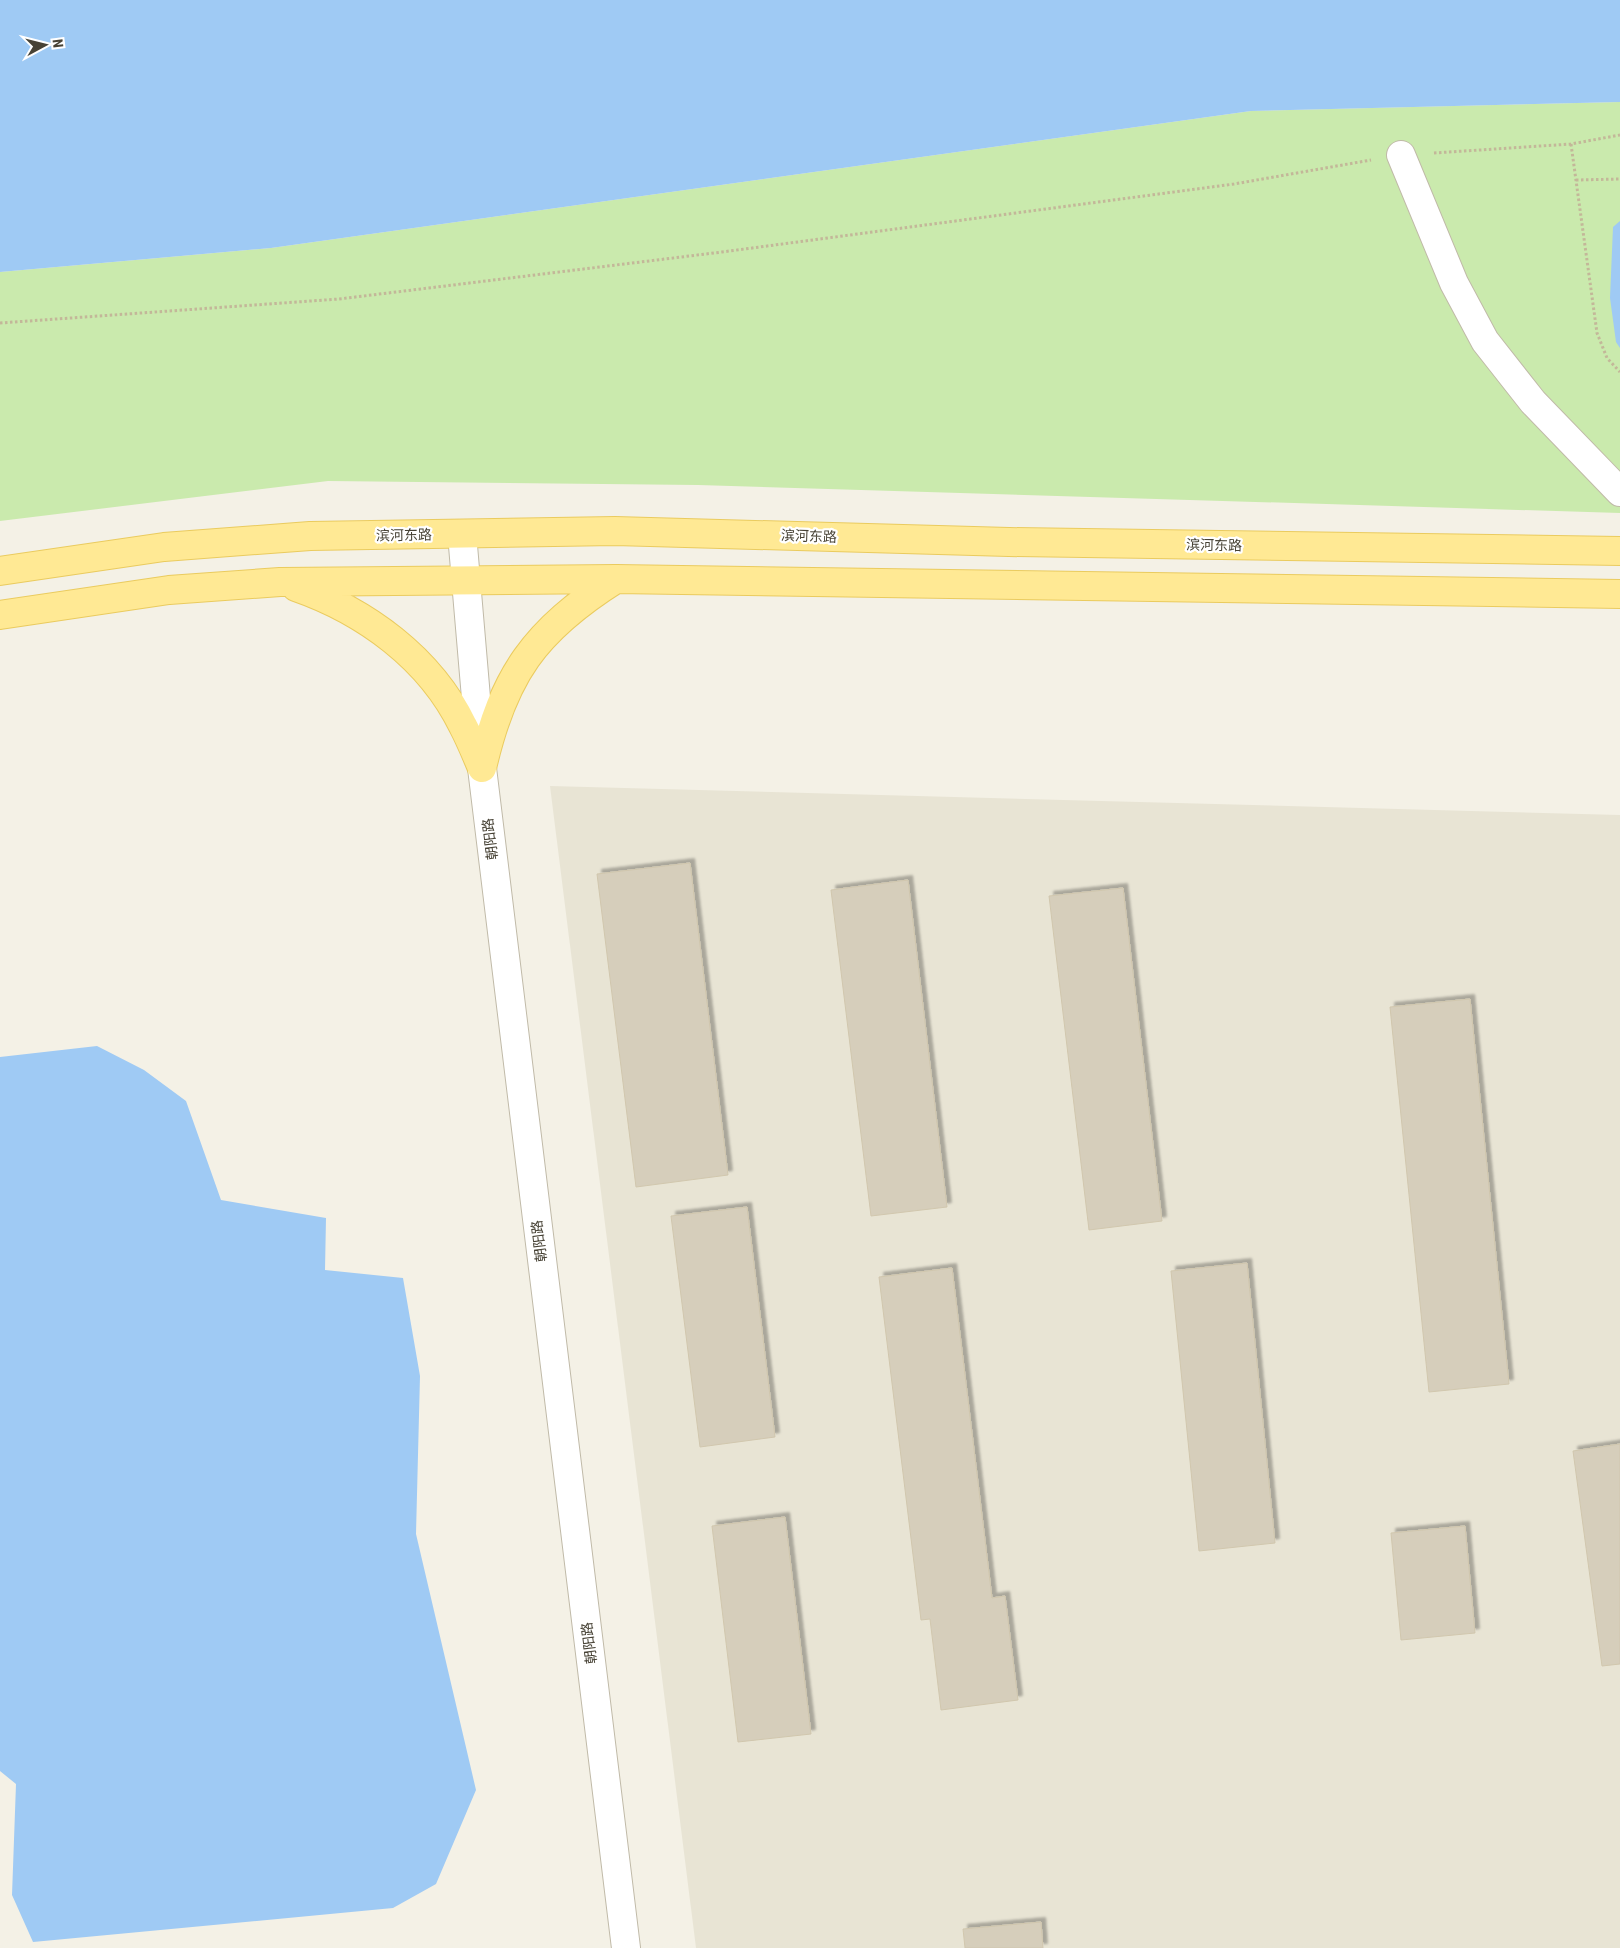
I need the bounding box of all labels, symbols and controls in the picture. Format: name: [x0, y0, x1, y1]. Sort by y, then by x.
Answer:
north arrow: [20, 20, 70, 70]
text: N: [49, 38, 66, 49]
street label: 滨河东路: [376, 527, 432, 543]
street label: 滨河东路: [781, 527, 837, 545]
street label: 滨河东路: [1186, 537, 1242, 553]
street label: 朝阳路: [480, 817, 500, 861]
street label: 朝阳路: [529, 1219, 549, 1263]
street label: 朝阳路: [579, 1621, 599, 1665]

